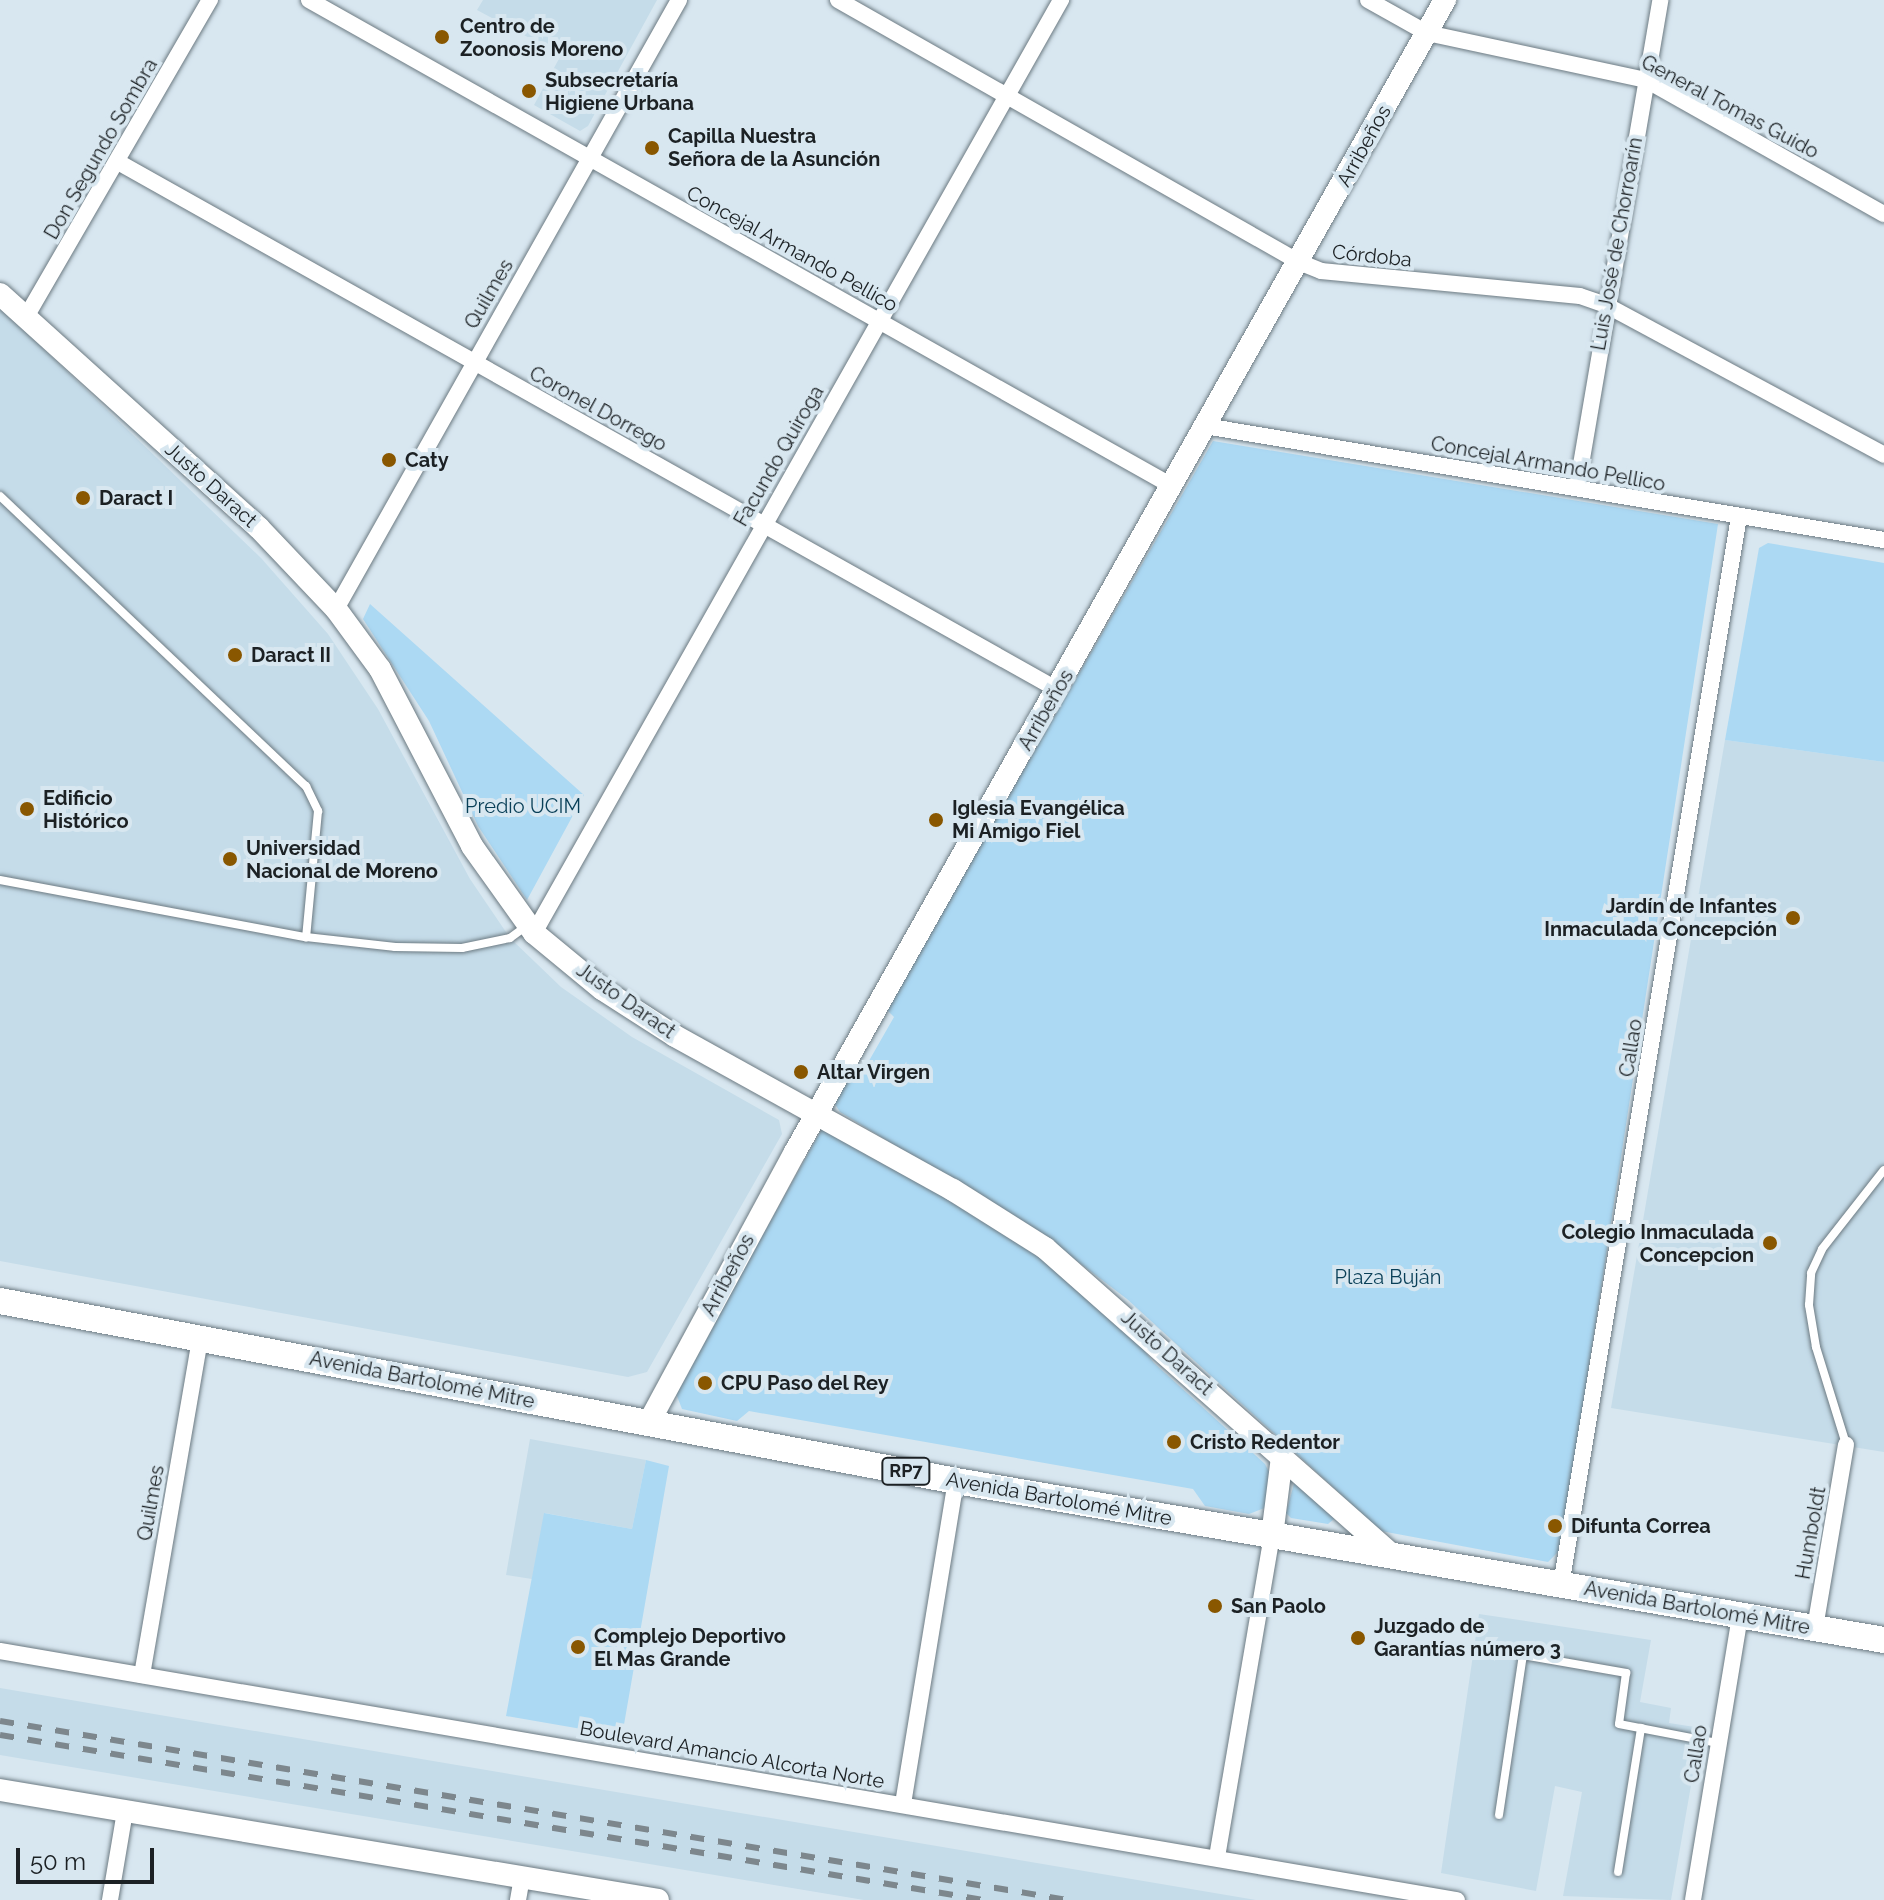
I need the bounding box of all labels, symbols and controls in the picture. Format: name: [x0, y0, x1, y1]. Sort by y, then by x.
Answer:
place label: Centro de Zoonosis Moreno: [460, 14, 623, 61]
marker: Centro de Zoonosis Moreno: [431, 26, 453, 48]
street label: General Tomas Guido: [1637, 50, 1823, 164]
street label: Don Segundo Sombra: [39, 54, 163, 244]
place label: Subsecretaría Higiene Urbana: [545, 68, 694, 115]
marker: Subsecretaría Higiene Urbana: [520, 82, 538, 100]
street label: Arribeños: [1332, 101, 1396, 191]
place label: Capilla Nuestra Señora de la Asunción: [668, 124, 881, 171]
street label: Luis José de Chorroarín: [1586, 135, 1648, 353]
marker: Capilla Nuestra Señora de la Asunción: [643, 139, 661, 157]
street label: Concejal Armando Pellico: [682, 181, 902, 317]
street label: Córdoba: [1331, 240, 1413, 272]
street label: Quilmes: [459, 255, 519, 333]
street label: Coronel Dorrego: [525, 361, 671, 457]
street label: Facundo Quiroga: [729, 381, 829, 531]
street label: Concejal Armando Pellico: [1428, 431, 1668, 497]
street label: Justo Daract: [160, 438, 262, 532]
place label: Caty: [405, 448, 449, 472]
marker: Caty: [380, 451, 398, 469]
place label: Daract I: [99, 486, 173, 510]
marker: Daract I: [74, 489, 92, 507]
place label: Daract II: [251, 643, 331, 667]
marker: Daract II: [226, 646, 244, 664]
street label: Arribeños: [1013, 665, 1079, 755]
place label: Edificio Histórico: [43, 786, 129, 833]
park label: Predio UCIM: [465, 794, 581, 818]
place label: Iglesia Evangélica Mi Amigo Fiel: [952, 796, 1125, 843]
marker: Edificio Histórico: [18, 800, 36, 818]
marker: Iglesia Evangélica Mi Amigo Fiel: [927, 811, 945, 829]
place label: Universidad Nacional de Moreno: [246, 836, 439, 883]
marker: Universidad Nacional de Moreno: [221, 850, 239, 868]
place label: Jardín de Infantes Inmaculada Concepción: [1544, 894, 1777, 941]
marker: Jardín de Infantes Inmaculada Concepción: [1784, 909, 1802, 927]
street label: Justo Daract: [572, 958, 680, 1044]
street label: Callao: [1615, 1017, 1647, 1079]
place label: Altar Virgen: [817, 1060, 931, 1084]
marker: Altar Virgen: [792, 1063, 810, 1081]
place label: Colegio Inmaculada Concepcion: [1561, 1220, 1754, 1267]
street label: Arribeños: [696, 1230, 760, 1320]
marker: Colegio Inmaculada Concepcion: [1761, 1234, 1779, 1252]
park label: Plaza Buján: [1335, 1265, 1441, 1289]
street label: Justo Daract: [1116, 1306, 1218, 1400]
street label: Avenida Bartolomé Mitre: [307, 1346, 537, 1414]
place label: CPU Paso del Rey: [721, 1371, 889, 1395]
marker: CPU Paso del Rey: [696, 1374, 714, 1392]
place label: Cristo Redentor: [1190, 1430, 1340, 1454]
marker: Cristo Redentor: [1165, 1433, 1183, 1451]
road number: RP7: [880, 1457, 932, 1485]
street label: Quilmes: [133, 1463, 169, 1543]
street label: Avenida Bartolomé Mitre: [944, 1467, 1174, 1531]
street label: Humboldt: [1791, 1485, 1831, 1581]
place label: Difunta Correa: [1571, 1514, 1711, 1538]
marker: Difunta Correa: [1546, 1517, 1564, 1535]
street label: Avenida Bartolomé Mitre: [1582, 1576, 1812, 1640]
place label: San Paolo: [1231, 1594, 1326, 1618]
marker: San Paolo: [1206, 1597, 1224, 1615]
place label: Juzgado de Garantías número 3: [1374, 1614, 1561, 1661]
place label: Complejo Deportivo El Mas Grande: [594, 1624, 786, 1671]
marker: Juzgado de Garantías número 3: [1349, 1629, 1367, 1647]
marker: Complejo Deportivo El Mas Grande: [569, 1638, 587, 1656]
street label: Boulevard Amancio Alcorta Norte: [577, 1716, 887, 1794]
street label: Callao: [1680, 1723, 1712, 1785]
scale bar: [20, 1832, 158, 1882]
text: 50 m: [30, 1847, 86, 1876]

